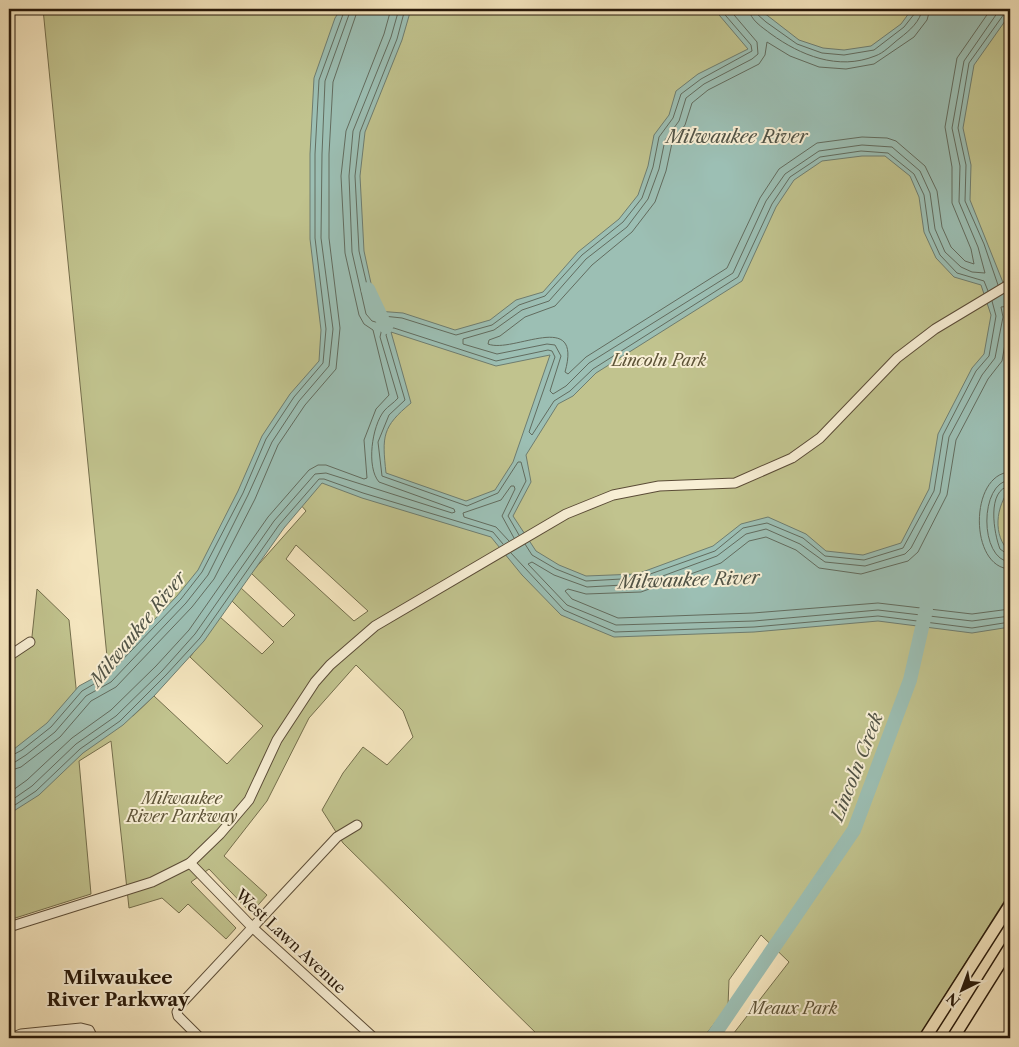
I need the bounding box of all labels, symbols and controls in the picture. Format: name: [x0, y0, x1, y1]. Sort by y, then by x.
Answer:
water label: Milwaukee River: [664, 126, 809, 148]
park label: Lincoln Park: [610, 350, 707, 370]
water label: Milwaukee River: [84, 566, 192, 692]
water label: Milwaukee River: [616, 566, 762, 594]
water label: Lincoln Creek: [826, 709, 888, 826]
park label: Milwaukee River Parkway: [124, 788, 238, 826]
street label: West Lawn Avenue: [231, 884, 351, 997]
north arrow: [936, 964, 986, 1014]
district label: Milwaukee River Parkway: [47, 966, 191, 1011]
text: N: [943, 989, 964, 1010]
park label: Meaux Park: [747, 998, 838, 1018]

